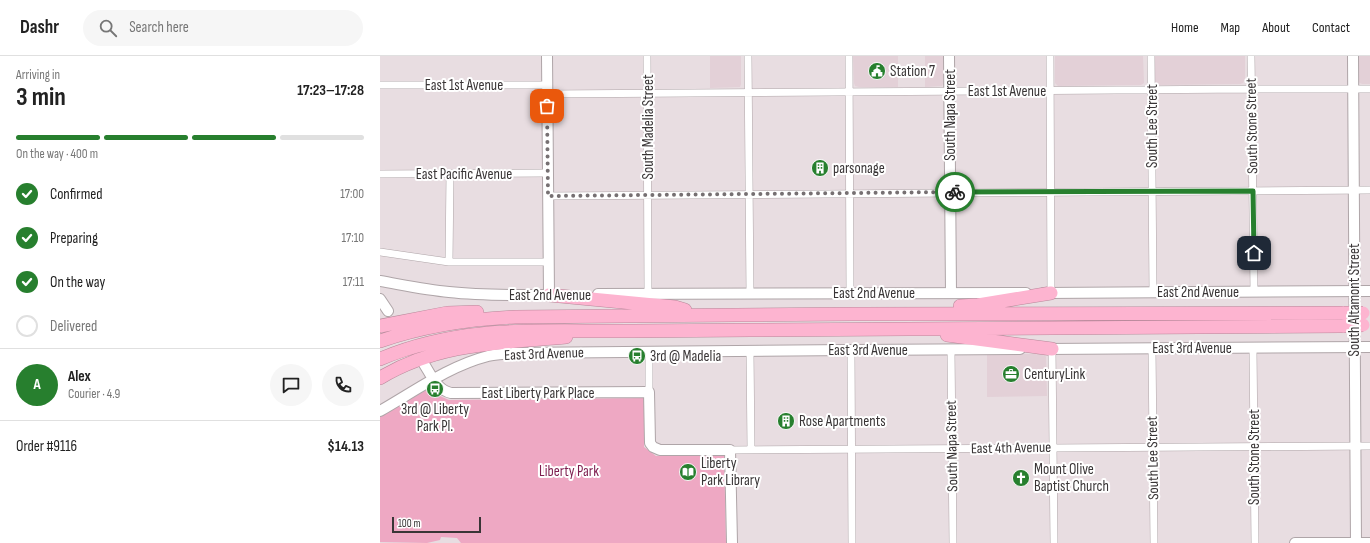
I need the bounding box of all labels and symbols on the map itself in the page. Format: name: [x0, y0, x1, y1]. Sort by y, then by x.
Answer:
public building icon: Station 7: [867, 61, 887, 81]
place label: Station 7: [890, 62, 935, 81]
street label: South Napa Street: [941, 69, 960, 161]
street label: South Madelia Street: [639, 74, 658, 179]
street label: East 1st Avenue: [425, 76, 503, 95]
street label: South Stone Street: [1242, 77, 1262, 174]
street label: East 1st Avenue: [968, 82, 1046, 101]
street label: South Lee Street: [1143, 84, 1162, 168]
pin: [530, 89, 564, 123]
building icon: parsonage: [810, 158, 830, 178]
place label: parsonage: [833, 159, 885, 178]
street label: East Pacific Avenue: [416, 165, 512, 184]
courier: [935, 172, 975, 212]
pin: [1237, 236, 1271, 270]
street label: South Altamont Street: [1345, 243, 1364, 356]
street label: East 2nd Avenue: [1157, 283, 1239, 302]
street label: East 2nd Avenue: [833, 284, 915, 303]
street label: East 2nd Avenue: [509, 286, 591, 305]
street label: East 3rd Avenue: [1152, 339, 1232, 358]
street label: East 3rd Avenue: [828, 341, 908, 360]
street label: East 3rd Avenue: [504, 343, 584, 365]
bus stop icon: 3rd @ Madelia: [627, 346, 647, 366]
place label: 3rd @ Madelia: [650, 347, 721, 366]
office icon: CenturyLink: [1001, 364, 1021, 384]
place label: CenturyLink: [1024, 365, 1086, 384]
bus stop icon: 3rd @ Liberty Park Pl.: [425, 379, 445, 399]
street label: East Liberty Park Place: [481, 384, 595, 403]
place label: 3rd @ Liberty Park Pl.: [401, 400, 469, 436]
street label: South Napa Street: [942, 400, 962, 492]
street label: South Stone Street: [1245, 409, 1264, 505]
building icon: Rose Apartments: [776, 411, 796, 431]
place label: Rose Apartments: [799, 412, 886, 431]
street label: South Lee Street: [1143, 416, 1163, 500]
street label: East 4th Avenue: [971, 438, 1051, 458]
place label: Liberty Park Library: [701, 454, 760, 490]
place label: Mount Olive Baptist Church: [1034, 460, 1109, 496]
park label: Liberty Park: [539, 462, 599, 481]
library icon: Liberty Park Library: [678, 462, 698, 482]
church icon: Mount Olive Baptist Church: [1011, 468, 1031, 488]
scale bar: [392, 515, 481, 534]

